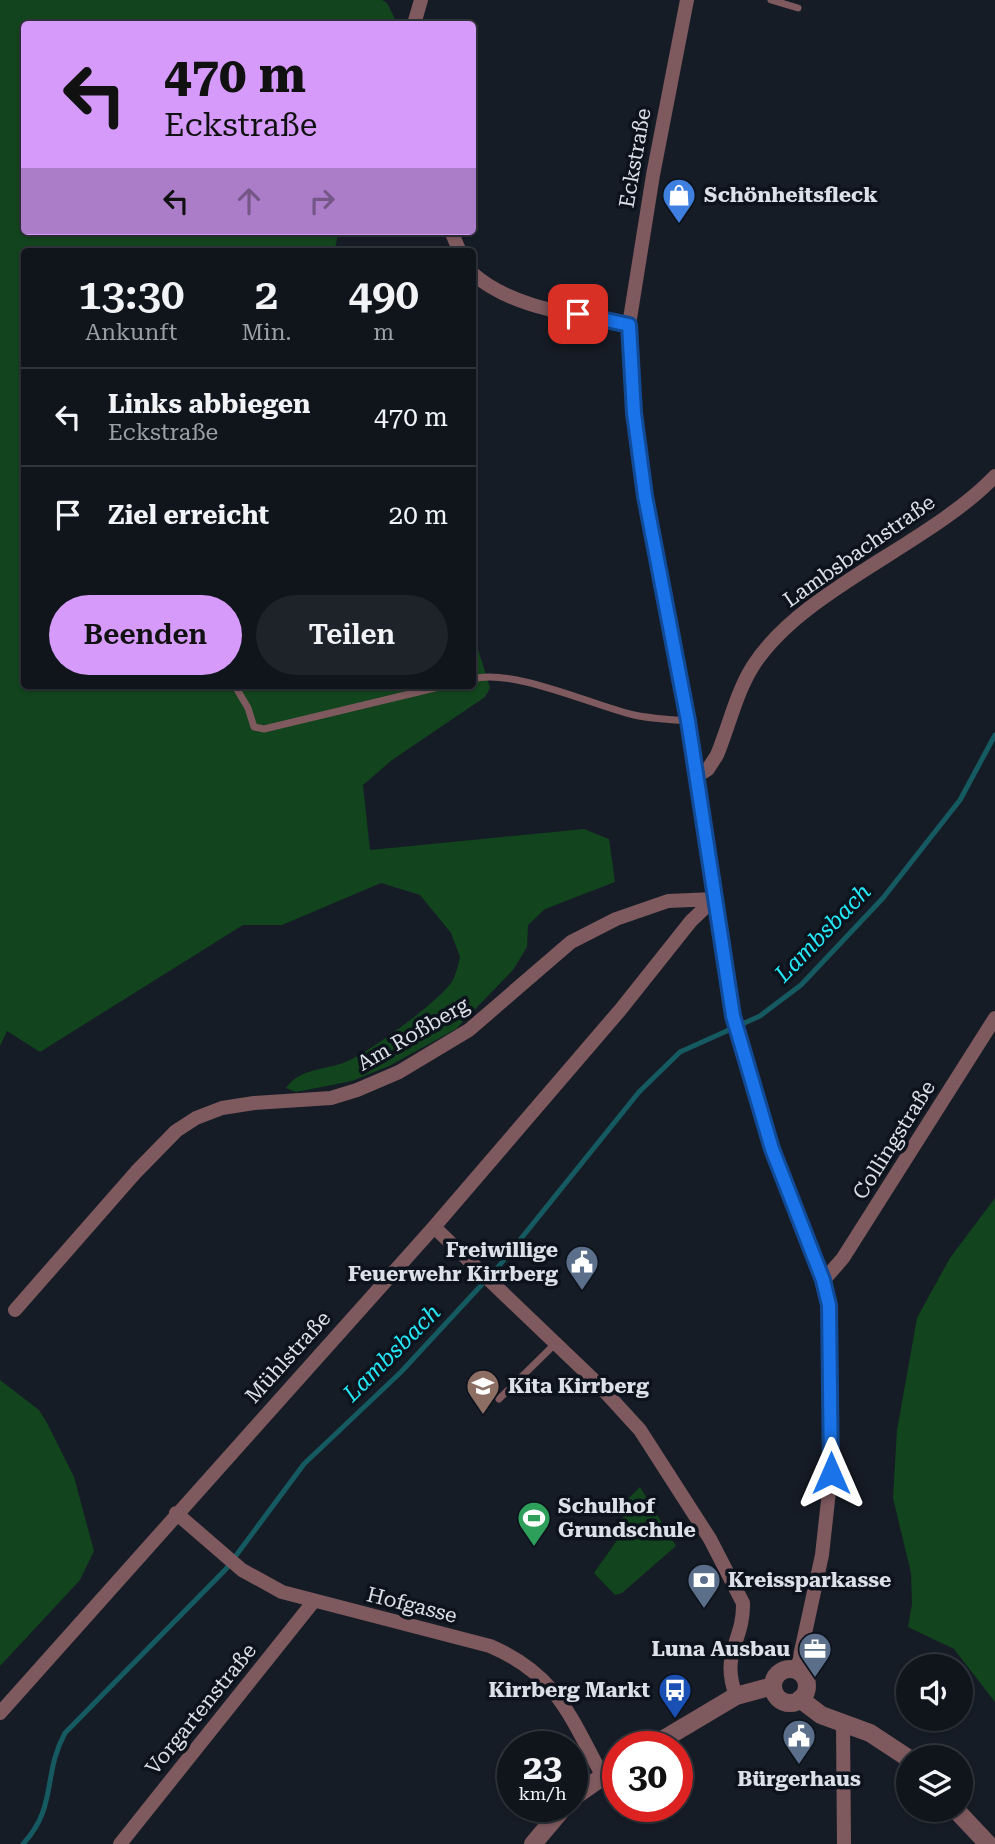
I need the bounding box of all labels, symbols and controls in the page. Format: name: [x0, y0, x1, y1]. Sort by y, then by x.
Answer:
text: 470 m: [164, 47, 306, 104]
icon: left: [49, 49, 140, 140]
text: Eckstraße: [164, 106, 317, 144]
street label: Eckstraße: [614, 106, 656, 210]
shop icon: Schönheitsfleck: [660, 176, 698, 225]
icon: left: [157, 182, 195, 220]
icon: ahead: [230, 182, 268, 220]
icon: right: [303, 182, 341, 220]
place label: Schönheitsfleck: [704, 183, 878, 207]
text: 13:30: [78, 270, 184, 319]
text: 2: [255, 270, 278, 319]
text: 490: [348, 270, 419, 319]
pin: [548, 284, 608, 344]
icon: arrive: [559, 295, 597, 333]
text: Ankunft: [85, 319, 177, 346]
text: Min.: [241, 319, 291, 346]
text: m: [373, 319, 394, 346]
text: Links abbiegen: [108, 389, 311, 419]
icon: left: [49, 398, 87, 436]
text: 470 m: [374, 402, 448, 432]
text: Eckstraße: [108, 419, 218, 446]
street label: Lambsbachstraße: [779, 490, 939, 612]
icon: arrive: [49, 496, 87, 534]
text: Ziel erreicht: [108, 500, 269, 530]
text: 20 m: [389, 500, 448, 530]
button: Beenden: [49, 595, 242, 675]
button: Teilen: [256, 595, 448, 675]
water label: Lambsbach: [769, 878, 877, 988]
street label: Am Roßberg: [353, 992, 473, 1076]
street label: Collingstraße: [848, 1076, 940, 1204]
place label: Freiwillige Feuerwehr Kirrberg: [348, 1238, 558, 1286]
public building icon: Freiwillige Feuerwehr Kirrberg: [563, 1243, 601, 1292]
water label: Lambsbach: [337, 1299, 446, 1408]
street label: Mühlstraße: [241, 1306, 335, 1408]
school or university icon: Kita Kirrberg: [464, 1367, 502, 1416]
place label: Kita Kirrberg: [508, 1374, 649, 1398]
position arrow: [794, 1436, 868, 1510]
place label: Schulhof Grundschule: [558, 1494, 696, 1542]
sports icon: Schulhof Grundschule: [515, 1499, 553, 1548]
bank icon: Kreissparkasse: [685, 1561, 723, 1610]
place label: Kreissparkasse: [728, 1568, 891, 1592]
street label: Hofgasse: [364, 1582, 460, 1628]
office icon: Luna Ausbau: [796, 1630, 834, 1679]
place label: Luna Ausbau: [651, 1637, 790, 1661]
street label: Vorgartenstraße: [141, 1639, 261, 1779]
map controls: [896, 1654, 973, 1822]
button: sound: [896, 1654, 973, 1731]
bus stop icon: Kirrberg Markt: [656, 1671, 694, 1720]
place label: Kirrberg Markt: [489, 1678, 650, 1702]
public building icon: Bürgerhaus: [780, 1717, 818, 1766]
speed limit sign: 30: [602, 1731, 693, 1822]
button: layers: [896, 1745, 973, 1822]
text: 23: [523, 1747, 562, 1788]
place label: Bürgerhaus: [737, 1767, 861, 1791]
text: km/h: [518, 1783, 567, 1804]

